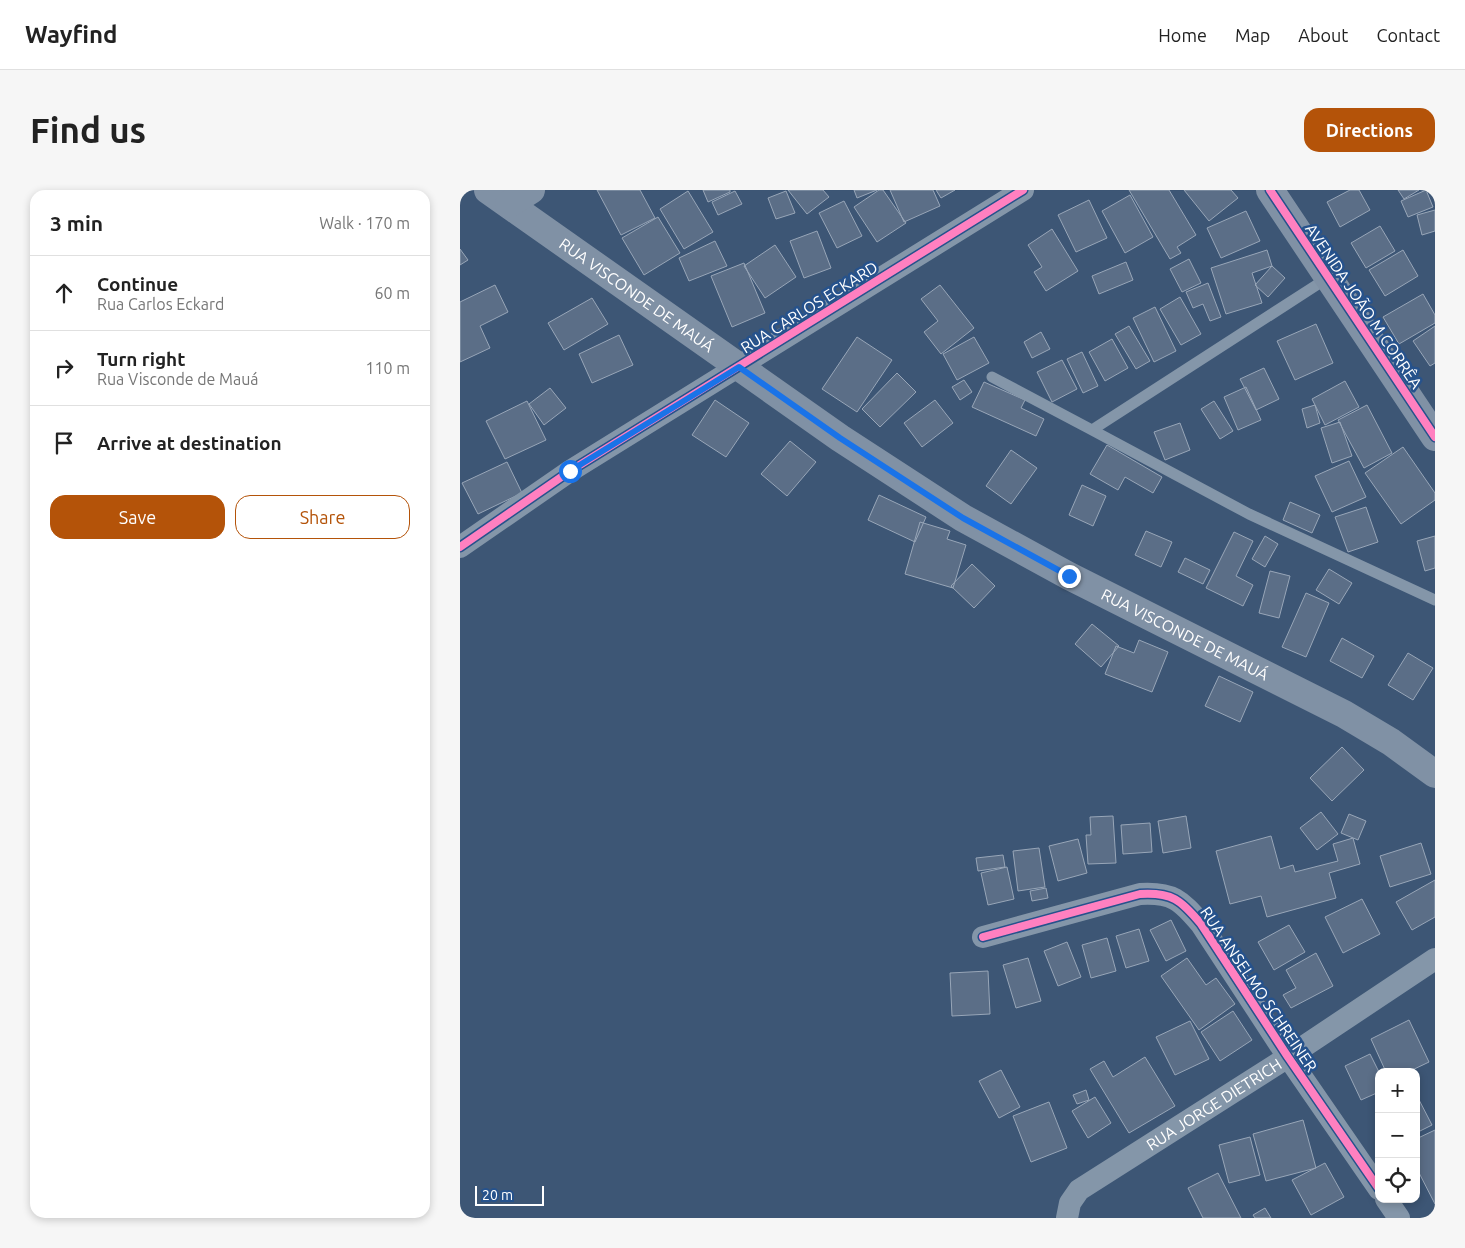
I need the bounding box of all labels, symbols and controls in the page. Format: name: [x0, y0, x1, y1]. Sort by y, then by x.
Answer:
text: Wayfind: [25, 21, 117, 48]
text: Home: [1158, 25, 1207, 45]
text: Map: [1235, 25, 1270, 45]
text: About: [1298, 25, 1348, 45]
text: Contact: [1376, 25, 1440, 45]
button: Directions: [1304, 108, 1435, 152]
text: Find us: [30, 110, 146, 150]
text: 3 min: [50, 211, 103, 235]
text: Walk · 170 m: [319, 214, 410, 232]
street label: AVENIDA JOÃO M CORRÊA: [1302, 220, 1427, 392]
street label: RUA VISCONDE DE MAUÁ: [556, 234, 719, 356]
street label: RUA CARLOS ECKARD: [737, 257, 881, 357]
text: Continue: [97, 273, 178, 295]
icon: ahead: [50, 279, 78, 307]
text: 60 m: [374, 284, 410, 302]
text: Rua Carlos Eckard: [97, 295, 224, 313]
text: Turn right: [97, 348, 185, 370]
icon: right: [50, 354, 78, 382]
text: 110 m: [365, 359, 410, 377]
text: Rua Visconde de Mauá: [97, 370, 259, 388]
icon: arrive: [50, 429, 78, 457]
text: Arrive at destination: [97, 432, 282, 454]
route start: [559, 460, 582, 483]
button: Save: [50, 495, 225, 539]
button: Share: [235, 495, 410, 539]
route end: [1058, 565, 1081, 588]
street label: RUA VISCONDE DE MAUÁ: [1099, 585, 1273, 684]
street label: RUA ANSELMO SCHREINER: [1197, 903, 1321, 1075]
street label: RUA JORGE DIETRICH: [1143, 1054, 1285, 1154]
map controls: [1375, 1068, 1420, 1203]
button: +: [1375, 1068, 1420, 1113]
button: −: [1375, 1113, 1420, 1158]
button: locate: [1375, 1158, 1420, 1203]
scale bar: [475, 1183, 544, 1206]
text: 20 m: [482, 1187, 513, 1203]

